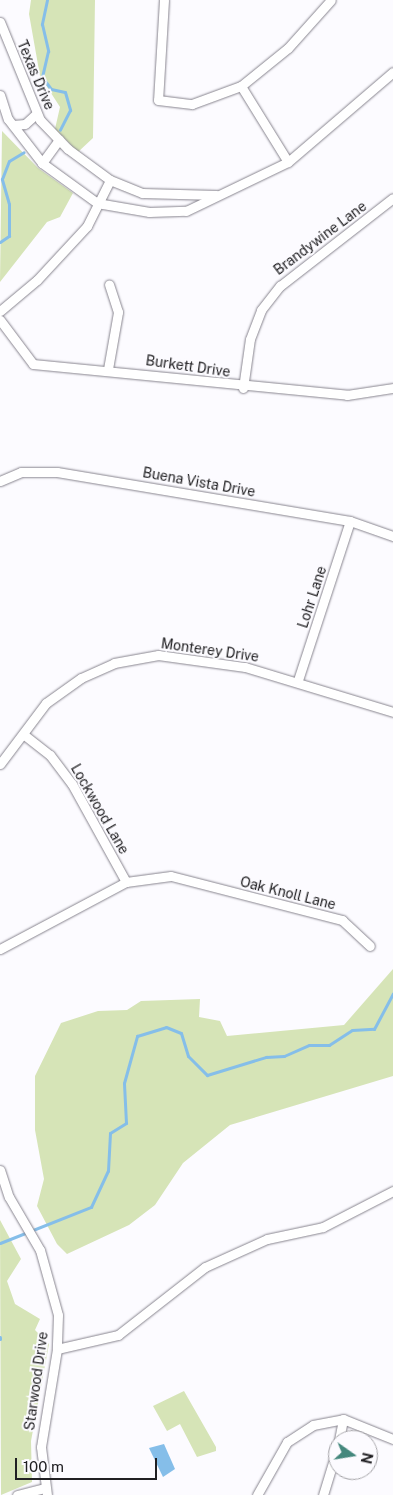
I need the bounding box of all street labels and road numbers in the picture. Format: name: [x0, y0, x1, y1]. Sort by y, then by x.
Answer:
street label: Texas Drive: [14, 38, 58, 112]
street label: Brandywine Lane: [270, 198, 370, 278]
street label: Burkett Drive: [145, 352, 231, 380]
street label: Buena Vista Drive: [141, 464, 257, 500]
street label: Lohr Lane: [294, 564, 330, 630]
street label: Monterey Drive: [160, 635, 260, 665]
street label: Lockwood Lane: [67, 761, 133, 857]
street label: Oak Knoll Lane: [238, 873, 338, 913]
street label: Starwood Drive: [21, 1330, 51, 1432]

